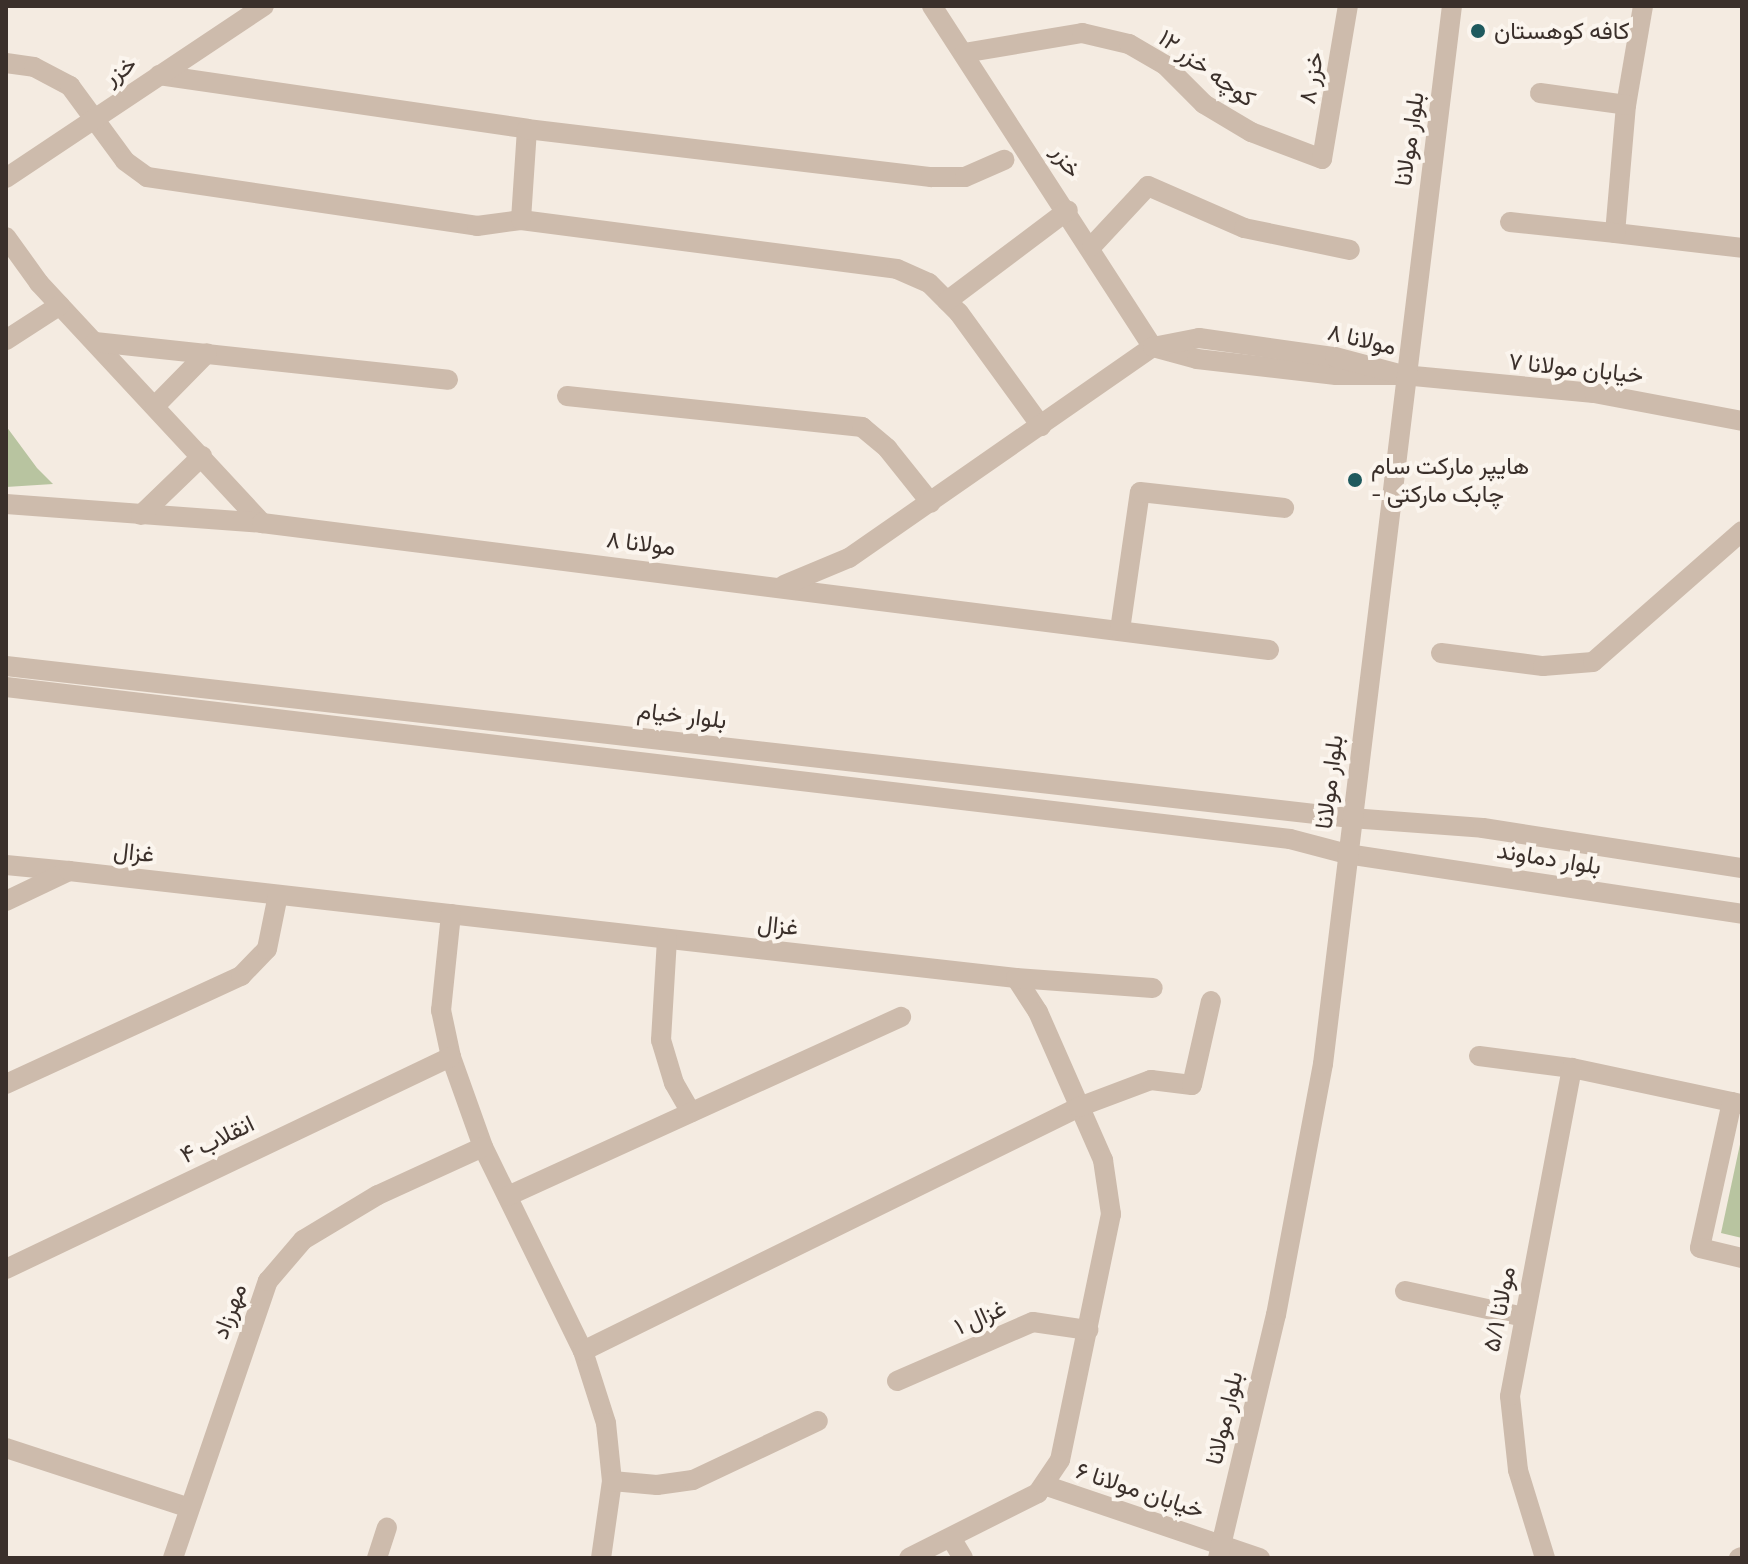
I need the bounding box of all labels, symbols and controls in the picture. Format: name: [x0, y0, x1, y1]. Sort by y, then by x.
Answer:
place label: کافه کوهستان: [1494, 17, 1630, 45]
marker: کافه کوهستان: [1469, 22, 1487, 40]
street label: کوچه خزر ۱۲: [1153, 23, 1261, 113]
street label: خزر: [98, 49, 142, 91]
street label: خزر ۸: [1292, 50, 1330, 106]
street label: بلوار مولانا: [1388, 90, 1430, 188]
street label: خزر: [1046, 139, 1088, 183]
street label: مولانا ۸: [1325, 317, 1399, 361]
street label: خیابان مولانا ۷: [1507, 347, 1645, 389]
place label: هایپر مارکت سام - چابک مارکتی: [1371, 452, 1529, 508]
marker: هایپر مارکت سام - چابک مارکتی: [1346, 471, 1364, 489]
street label: مولانا ۸: [605, 524, 677, 562]
street label: بلوار خیام: [636, 695, 728, 735]
street label: بلوار مولانا: [1309, 733, 1349, 831]
street label: غزال: [112, 836, 156, 868]
street label: بلوار دماوند: [1495, 836, 1603, 880]
street label: غزال: [756, 909, 800, 941]
street label: انقلاب ۴: [175, 1109, 259, 1169]
street label: مولانا ۵/۱: [1477, 1264, 1521, 1354]
street label: مهرزاد: [205, 1279, 253, 1343]
street label: غزال ۱: [950, 1293, 1010, 1341]
street label: بلوار مولانا: [1199, 1369, 1249, 1467]
street label: خیابان مولانا ۶: [1072, 1456, 1208, 1524]

